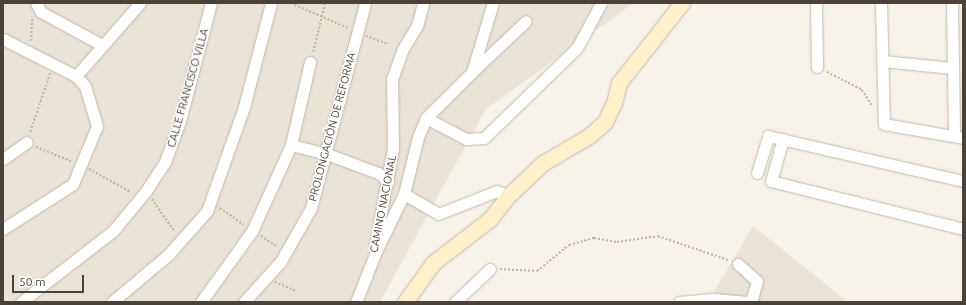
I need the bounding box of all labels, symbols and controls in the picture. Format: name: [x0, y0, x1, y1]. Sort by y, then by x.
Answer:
street label: CALLE FRANCISCO VILLA: [165, 27, 211, 149]
street label: PROLONGACIÓN DE REFORMA: [306, 51, 358, 203]
street label: CAMINO NACIONAL: [367, 154, 399, 254]
scale bar: [14, 267, 86, 293]
text: 50 m: [19, 275, 46, 288]

